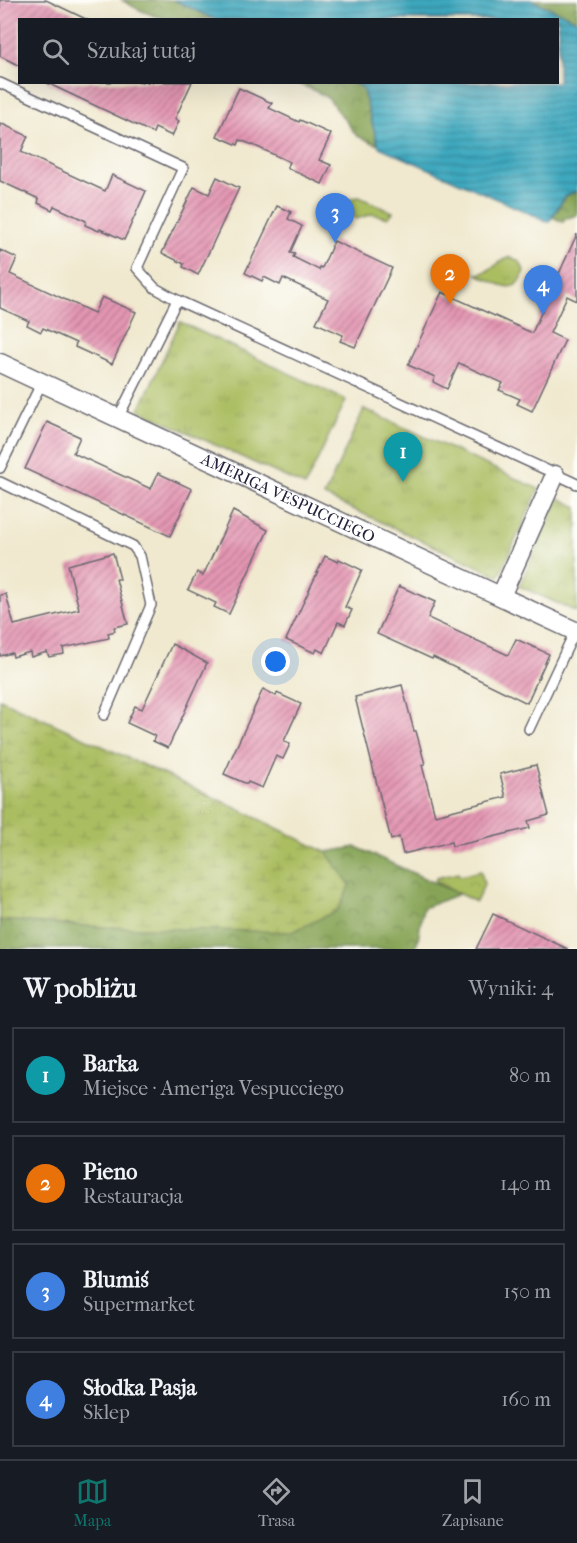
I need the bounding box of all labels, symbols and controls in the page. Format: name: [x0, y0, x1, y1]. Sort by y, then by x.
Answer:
search box: [18, 18, 559, 84]
icon: search: [39, 35, 72, 68]
text: Szukaj tutaj: [87, 38, 196, 64]
pin: 3: [316, 194, 354, 243]
pin: 2: [430, 254, 470, 304]
pin: 4: [524, 266, 562, 315]
pin: 1: [384, 432, 422, 482]
street label: AMERIGA VESPUCCIEGO: [197, 449, 378, 547]
your location: [261, 647, 290, 676]
text: W pobliżu: [24, 973, 137, 1004]
text: Wyniki: 4: [469, 977, 553, 1000]
text: Barka: [83, 1051, 138, 1077]
text: 1: [42, 1064, 49, 1087]
text: 80 m: [509, 1064, 551, 1087]
text: Miejsce · Ameriga Vespucciego: [83, 1077, 344, 1100]
text: Pieno: [83, 1159, 137, 1185]
text: 2: [40, 1172, 51, 1195]
text: 140 m: [500, 1172, 551, 1195]
text: Restauracja: [83, 1185, 183, 1208]
text: Blumiś: [83, 1267, 149, 1293]
text: 3: [41, 1280, 50, 1303]
text: 150 m: [503, 1280, 551, 1303]
text: Supermarket: [83, 1293, 195, 1316]
text: Słodka Pasja: [83, 1375, 197, 1401]
text: 4: [40, 1388, 51, 1411]
text: 160 m: [501, 1388, 551, 1411]
text: Sklep: [83, 1401, 130, 1424]
tab: Mapa: [73, 1475, 111, 1530]
tab: Trasa: [258, 1475, 295, 1530]
tab: Zapisane: [442, 1475, 504, 1530]

